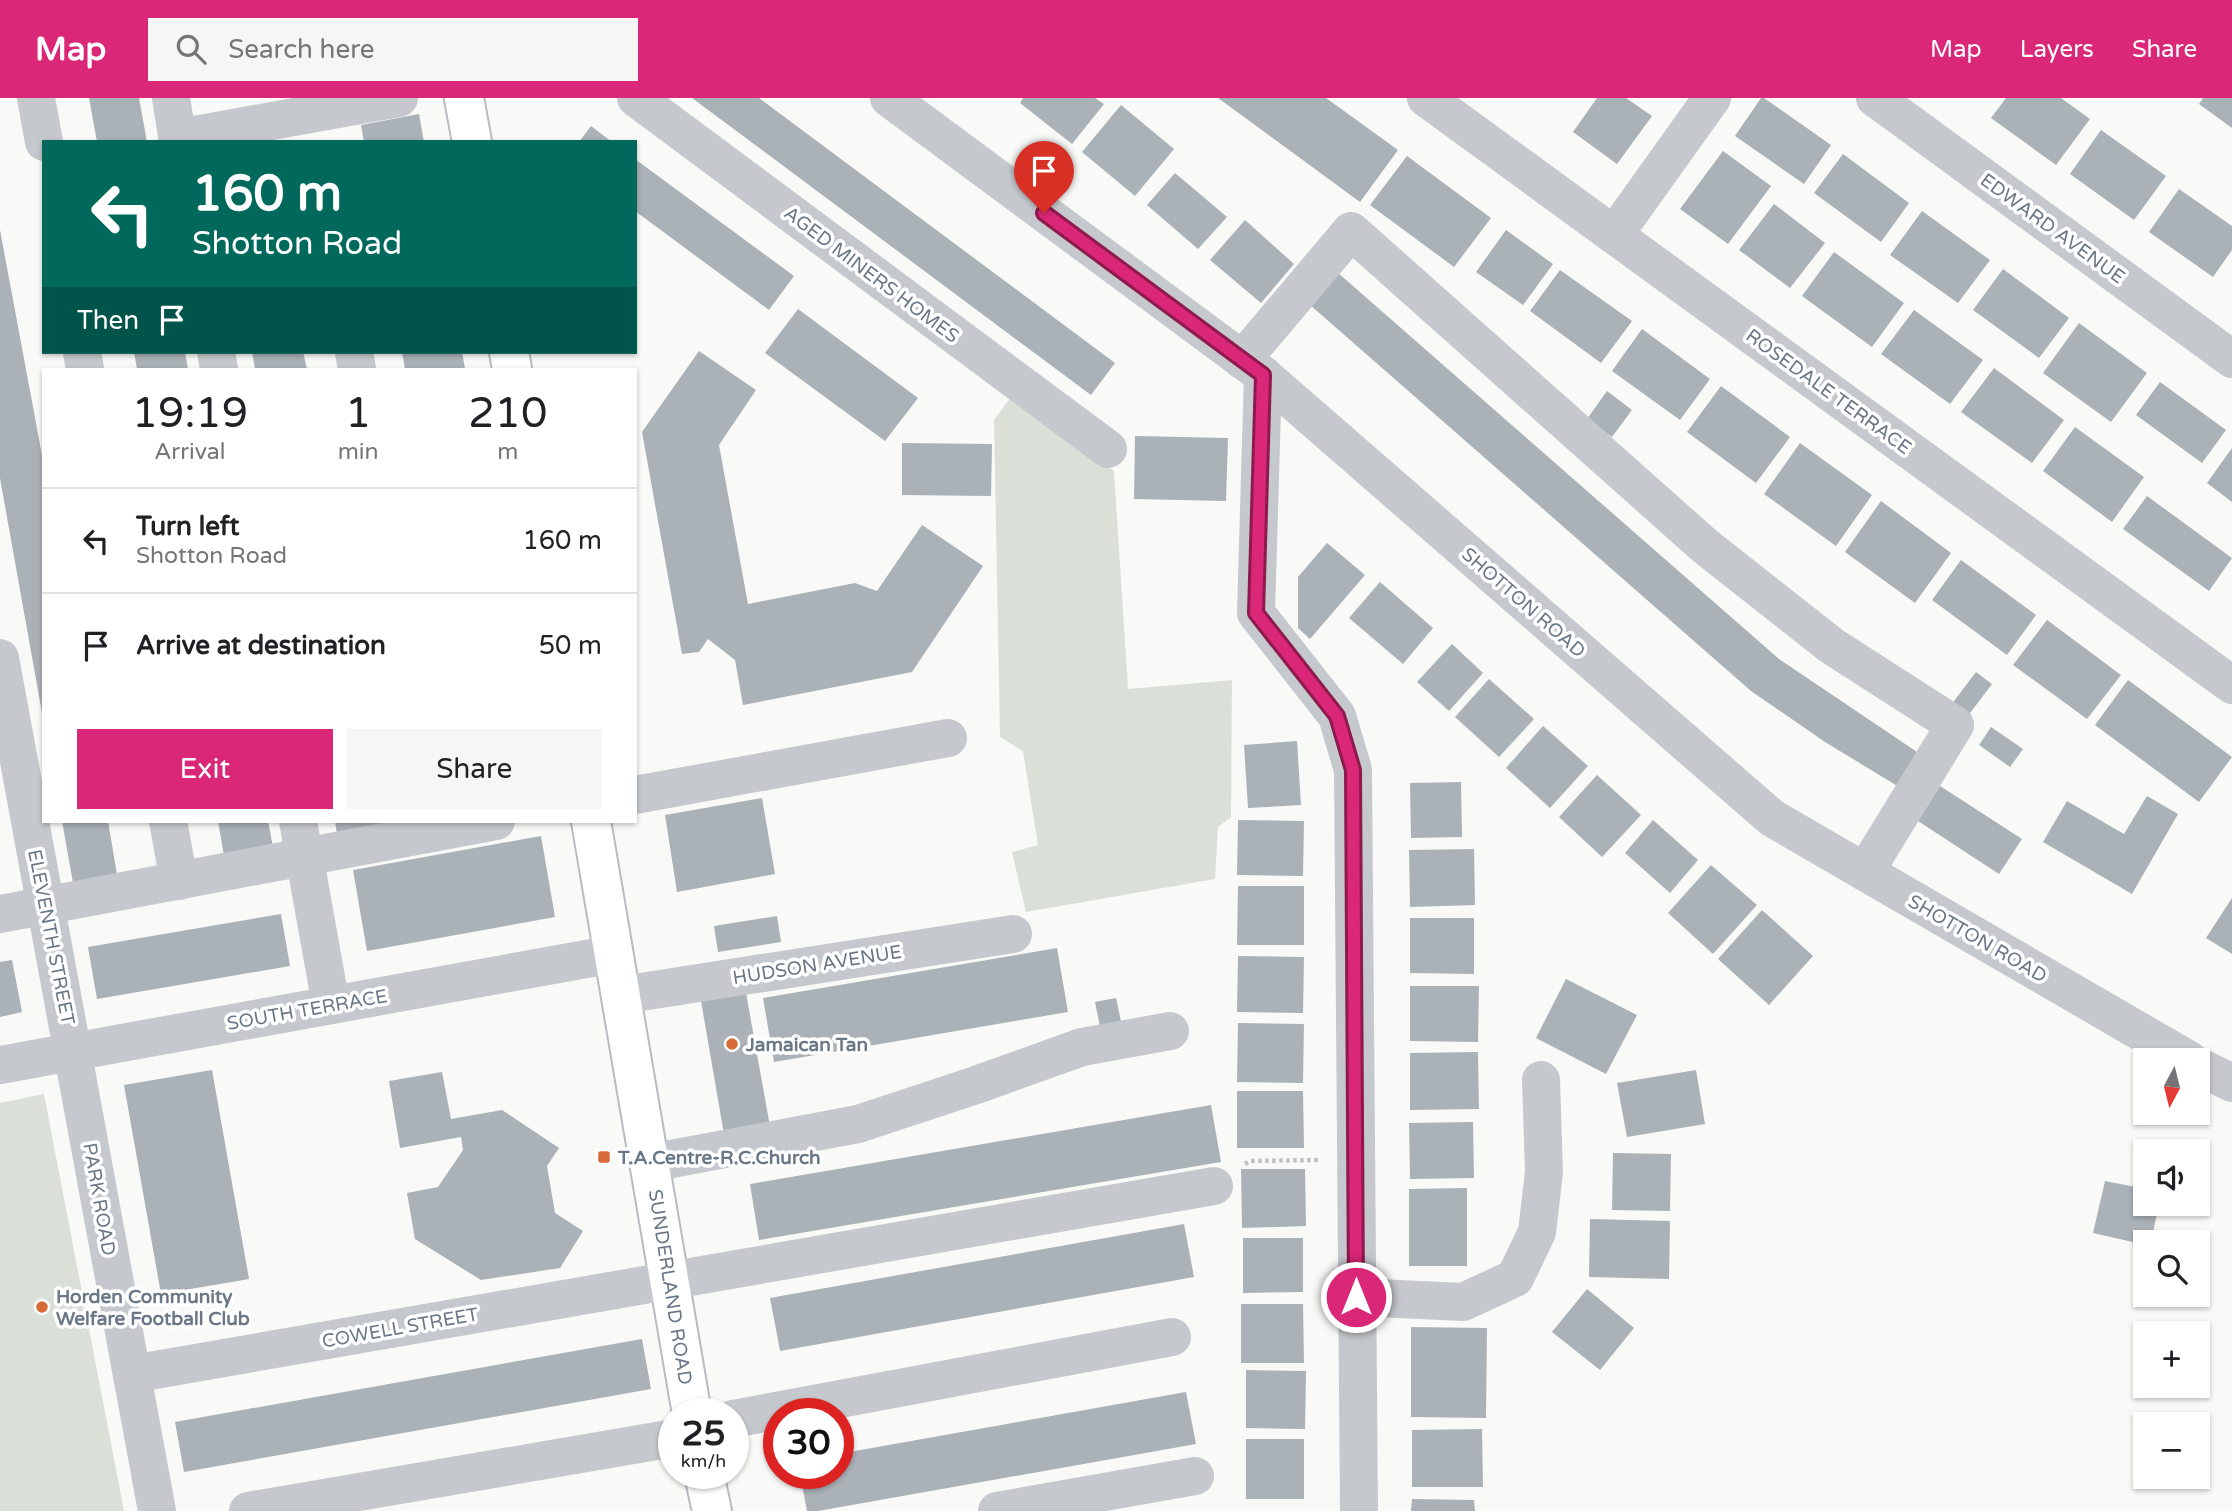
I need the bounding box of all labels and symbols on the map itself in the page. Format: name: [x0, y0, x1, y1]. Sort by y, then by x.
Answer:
pin: [1014, 141, 1074, 213]
street label: EDWARD AVENUE: [1976, 169, 2129, 289]
street label: AGED MINERS HOMES: [780, 202, 963, 348]
street label: ROSEDALE TERRACE: [1741, 324, 1915, 459]
street label: SHOTTON ROAD: [1457, 543, 1590, 662]
street label: ELEVENTH STREET: [23, 847, 79, 1027]
street label: SHOTTON ROAD: [1904, 890, 2051, 987]
street label: HUDSON AVENUE: [731, 941, 903, 989]
street label: SOUTH TERRACE: [225, 985, 389, 1035]
place label: Jamaican Tan: [745, 1034, 868, 1056]
marker: Jamaican Tan: [724, 1036, 740, 1052]
north arrow: [2133, 1048, 2210, 1125]
street label: PARK ROAD: [78, 1141, 120, 1257]
place label: T.A.Centre-R.C.Church: [617, 1147, 821, 1169]
marker: T.A.Centre-R.C.Church: [596, 1149, 612, 1165]
street label: SUNDERLAND ROAD: [644, 1188, 696, 1386]
position arrow: [1319, 1260, 1393, 1334]
place label: Horden Community Welfare Football Club: [56, 1286, 250, 1330]
marker: Horden Community Welfare Football Club: [34, 1299, 50, 1315]
street label: COWELL STREET: [320, 1303, 480, 1353]
speed limit sign: 30: [763, 1398, 854, 1489]

